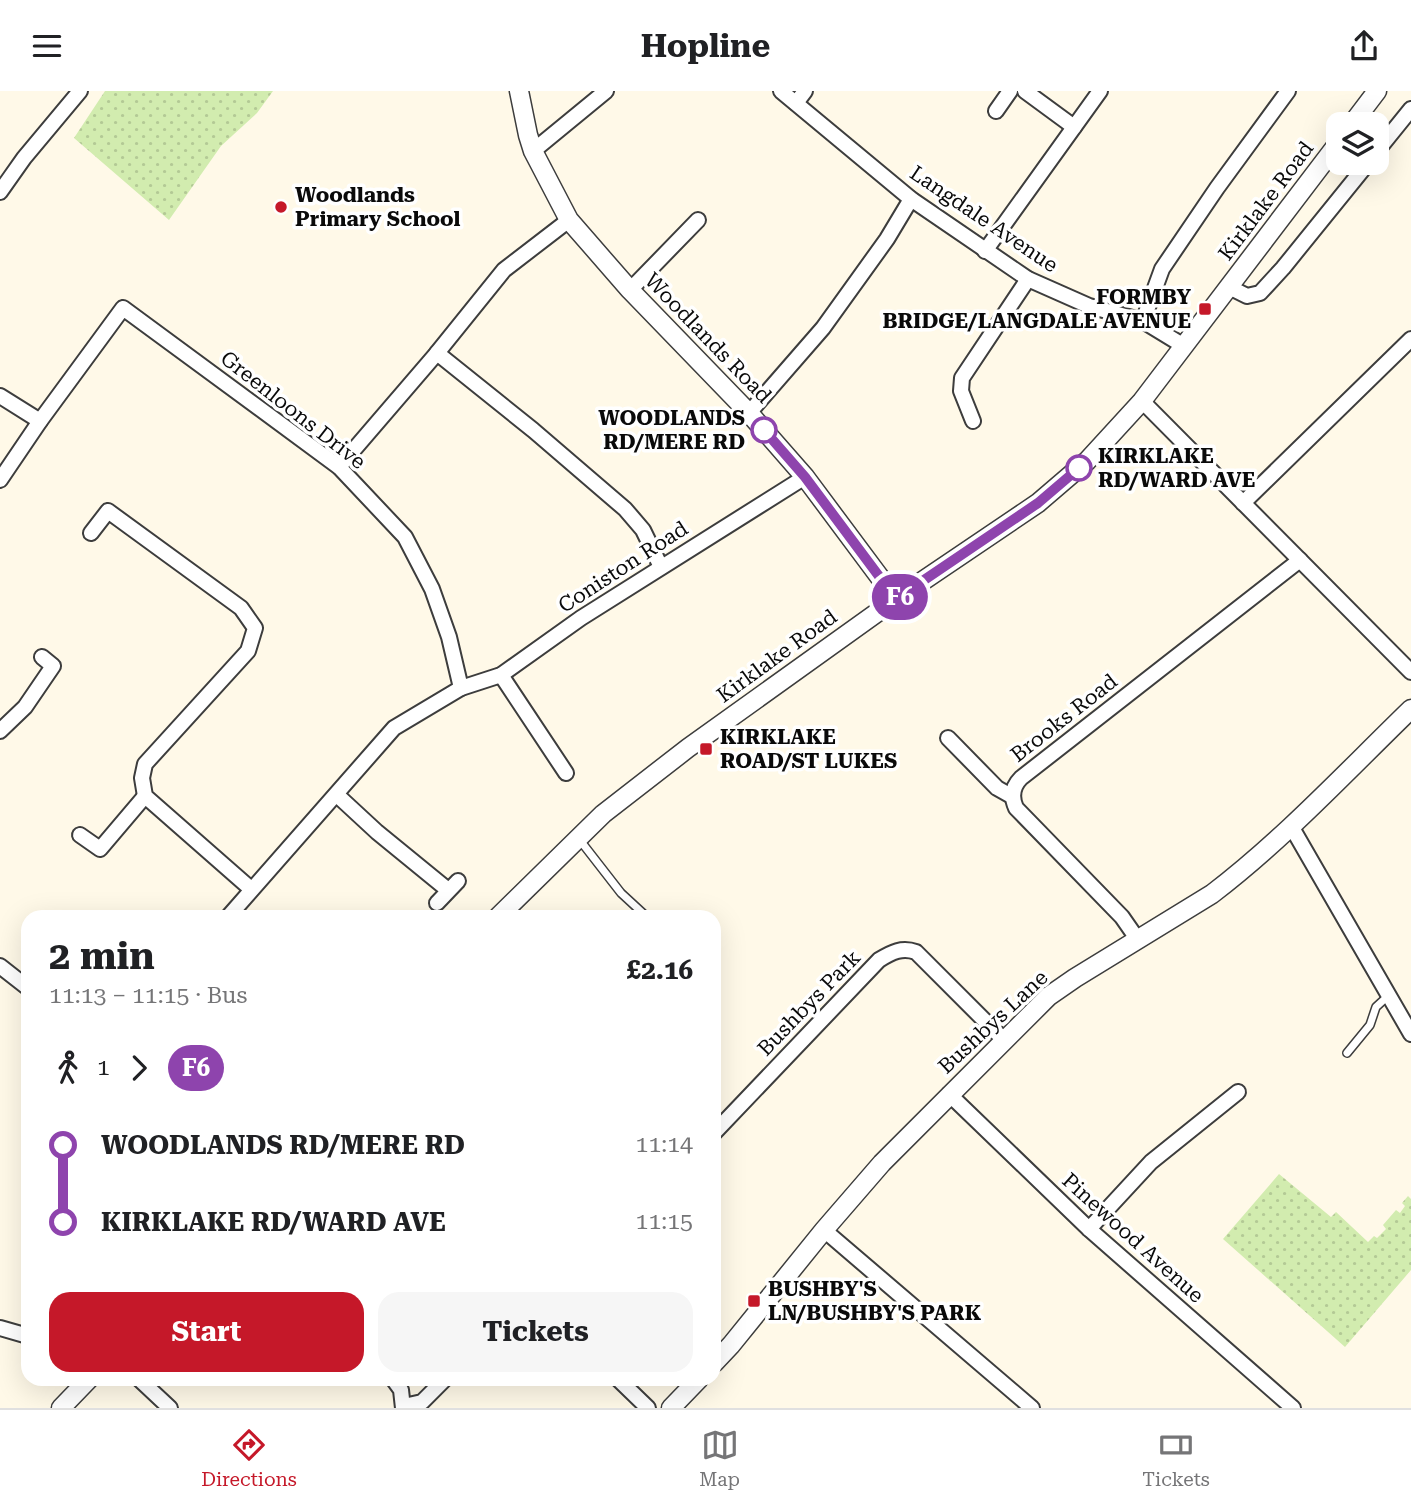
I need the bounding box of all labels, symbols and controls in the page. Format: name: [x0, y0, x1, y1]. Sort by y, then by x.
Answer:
icon: menu: [28, 27, 66, 65]
text: Hopline: [641, 27, 770, 65]
icon: share: [1345, 27, 1383, 65]
map controls: [1326, 112, 1389, 175]
button: layers: [1326, 112, 1389, 175]
street label: Kirklake Road: [1214, 136, 1319, 265]
street label: Langdale Avenue: [906, 161, 1062, 277]
place label: Woodlands Primary School: [295, 183, 461, 231]
marker: Woodlands Primary School: [273, 199, 289, 215]
street label: Woodlands Road: [640, 268, 777, 408]
place label: FORMBY BRIDGE/LANGDALE AVENUE: [882, 285, 1191, 333]
marker: FORMBY BRIDGE/LANGDALE AVENUE: [1197, 301, 1213, 317]
street label: Greenloons Drive: [216, 346, 370, 474]
place label: WOODLANDS RD/MERE RD: [598, 406, 745, 454]
marker: WOODLANDS RD/MERE RD: [751, 417, 777, 443]
place label: KIRKLAKE RD/WARD AVE: [1098, 444, 1255, 492]
marker: KIRKLAKE RD/WARD AVE: [1066, 455, 1092, 481]
street label: Coniston Road: [554, 516, 693, 618]
line badge: F6: [869, 574, 932, 620]
text: F6: [886, 583, 914, 611]
street label: Kirklake Road: [712, 604, 842, 708]
street label: Brooks Road: [1006, 669, 1122, 767]
place label: KIRKLAKE ROAD/ST LUKES: [720, 725, 897, 773]
marker: KIRKLAKE ROAD/ST LUKES: [698, 741, 714, 757]
text: 2 min: [49, 934, 155, 978]
street label: Bushbys Park: [753, 945, 865, 1061]
text: £2.16: [627, 955, 693, 985]
street label: Bushbys Lane: [933, 965, 1053, 1079]
text: 11:13 – 11:15 · Bus: [49, 982, 247, 1009]
icon: walk: [49, 1049, 87, 1087]
icon: forward: [120, 1049, 158, 1087]
text: 1: [97, 1054, 110, 1081]
text: F6: [182, 1054, 210, 1082]
text: WOODLANDS RD/MERE RD: [101, 1130, 465, 1160]
text: 11:14: [636, 1131, 693, 1158]
street label: Pinewood Avenue: [1057, 1168, 1209, 1308]
text: KIRKLAKE RD/WARD AVE: [101, 1207, 446, 1237]
text: 11:15: [636, 1208, 693, 1235]
place label: BUSHBY'S LN/BUSHBY'S PARK: [768, 1277, 982, 1325]
button: Start: [49, 1292, 364, 1372]
button: Tickets: [378, 1292, 693, 1372]
marker: BUSHBY'S LN/BUSHBY'S PARK: [746, 1293, 762, 1309]
tab: Directions: [201, 1426, 297, 1491]
tab: Map: [699, 1426, 740, 1491]
tab: Tickets: [1142, 1426, 1210, 1491]

